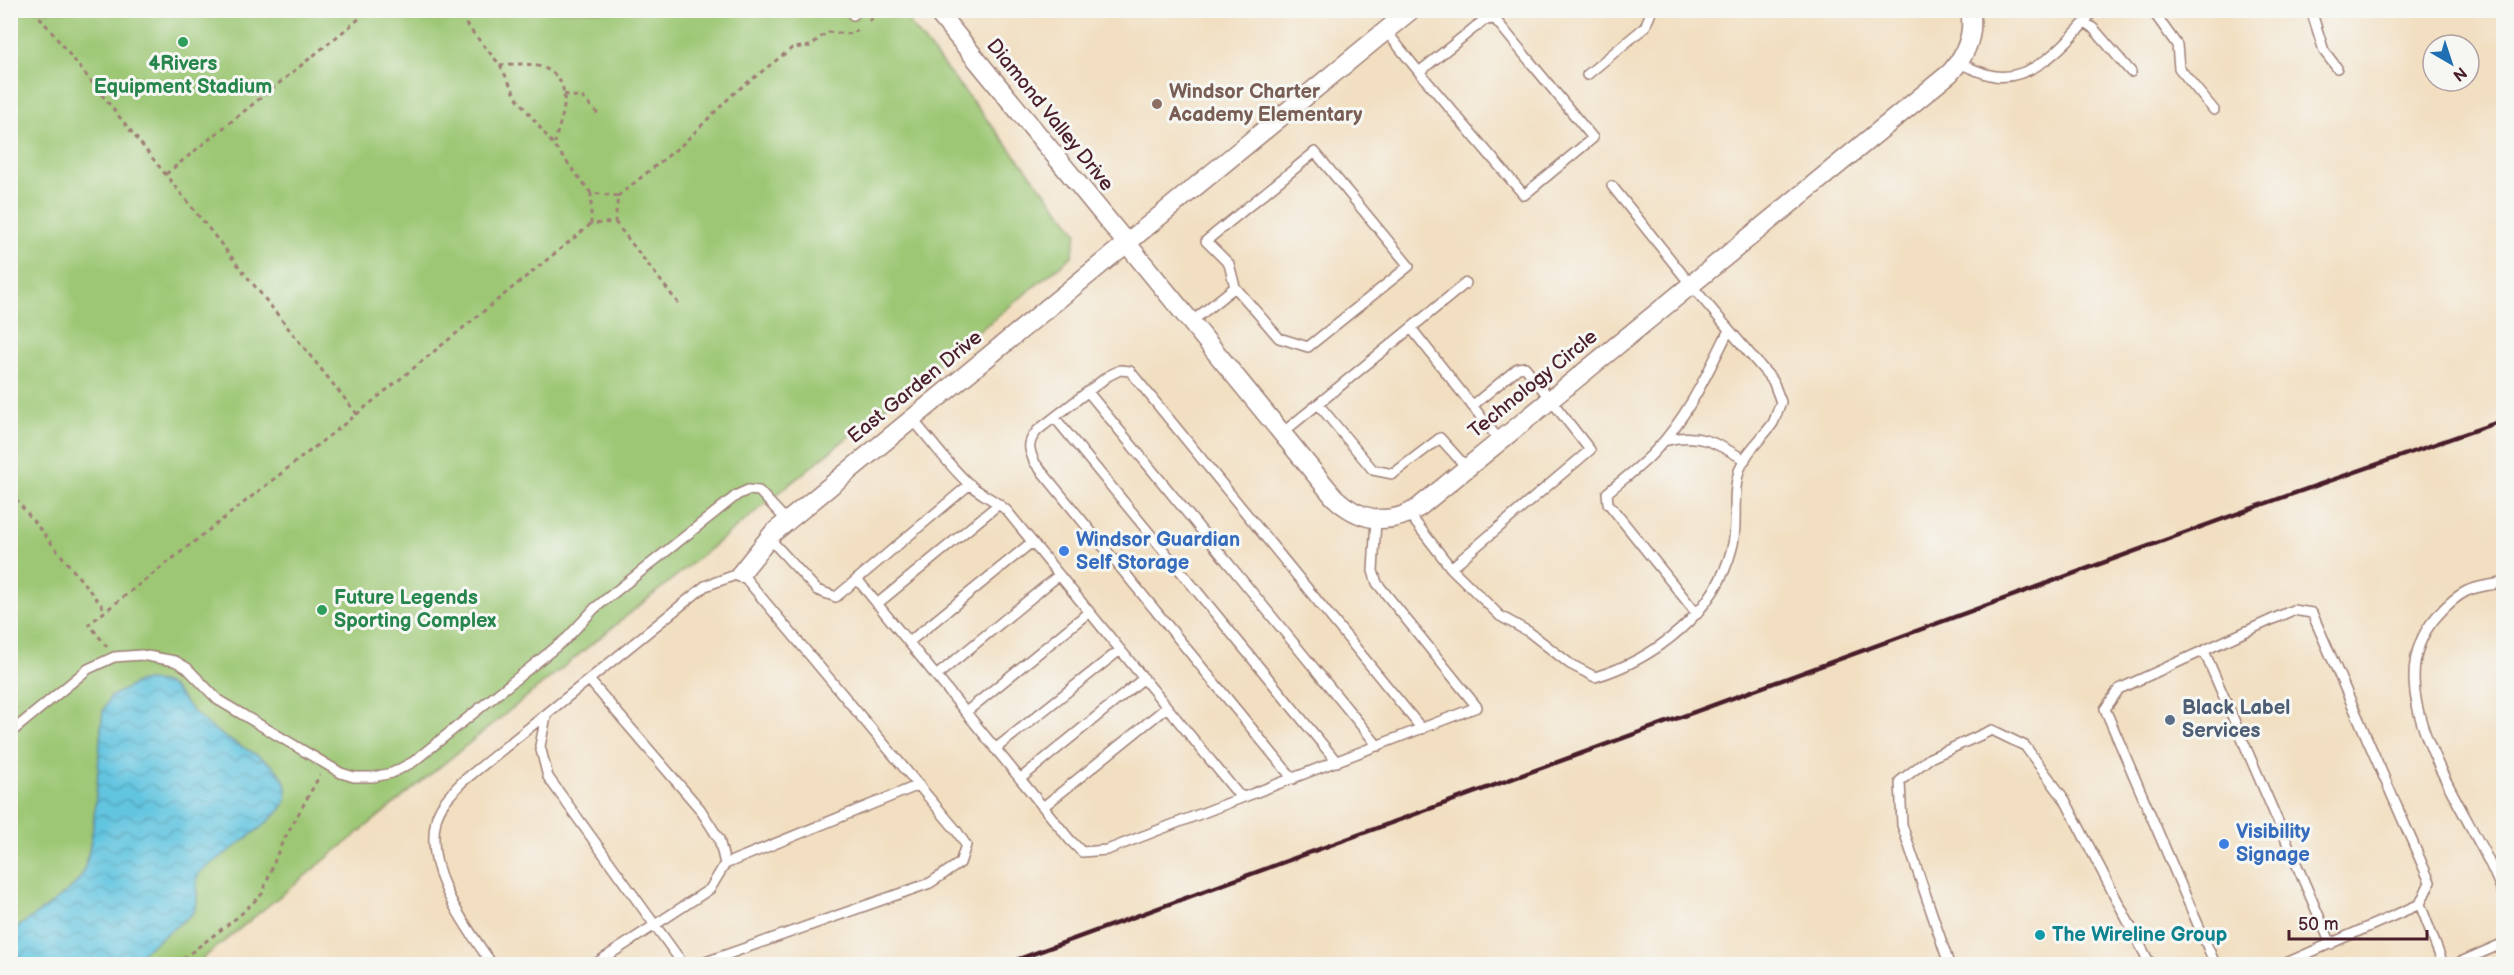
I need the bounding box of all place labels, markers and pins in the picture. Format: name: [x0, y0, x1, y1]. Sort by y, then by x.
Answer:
marker: 4Rivers Equipment Stadium: [176, 35, 190, 49]
place label: 4Rivers Equipment Stadium: [94, 52, 272, 99]
place label: Windsor Charter Academy Elementary: [1168, 80, 1363, 127]
marker: Windsor Charter Academy Elementary: [1150, 97, 1164, 111]
place label: Windsor Guardian Self Storage: [1076, 528, 1240, 575]
marker: Windsor Guardian Self Storage: [1057, 544, 1071, 558]
place label: Future Legends Sporting Complex: [334, 586, 496, 633]
marker: Future Legends Sporting Complex: [315, 603, 329, 617]
place label: Black Label Services: [2182, 696, 2290, 743]
marker: Black Label Services: [2163, 713, 2177, 727]
place label: Visibility Signage: [2236, 820, 2311, 867]
marker: Visibility Signage: [2217, 837, 2231, 851]
place label: The Wireline Group: [2052, 923, 2227, 947]
marker: The Wireline Group: [2033, 928, 2047, 942]

